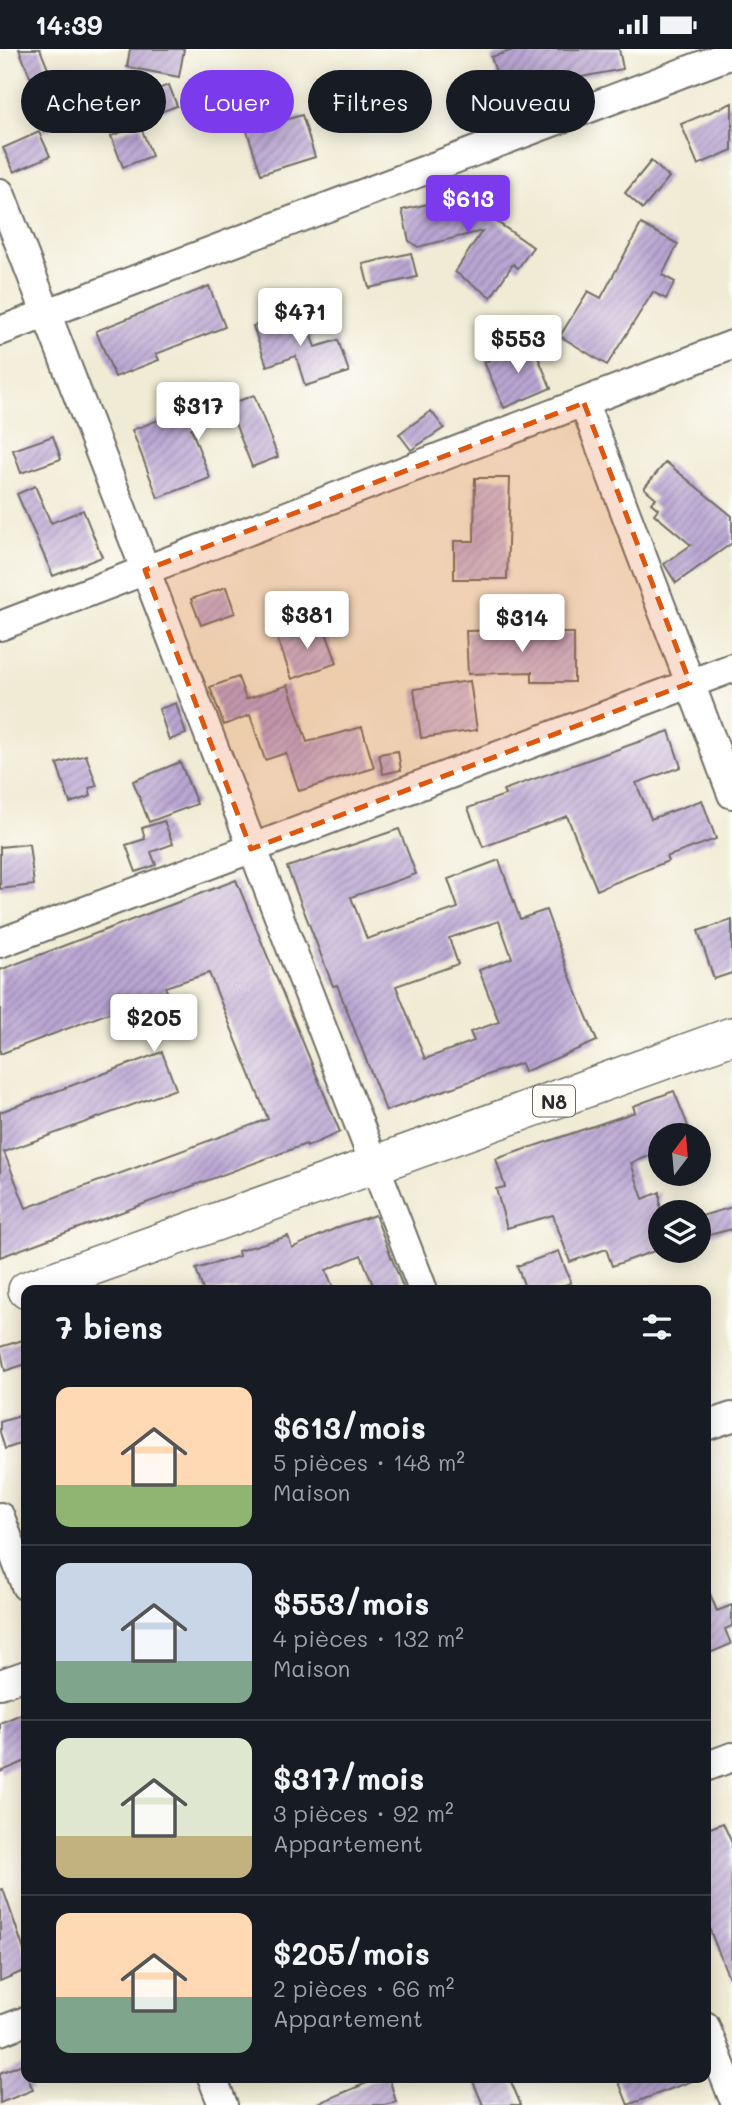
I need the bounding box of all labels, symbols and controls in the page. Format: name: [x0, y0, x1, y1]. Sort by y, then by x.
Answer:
text: 14:39: [35, 8, 102, 42]
chip: Acheter: [21, 70, 166, 133]
chip: Louer: [180, 70, 294, 133]
chip: Filtres: [308, 70, 432, 133]
chip: Nouveau: [446, 70, 595, 133]
pin: $613: [427, 176, 509, 235]
text: $613: [442, 183, 494, 213]
pin: $471: [259, 289, 341, 348]
text: $471: [274, 296, 326, 326]
pin: $553: [477, 315, 559, 375]
text: $553: [491, 323, 545, 353]
pin: $317: [157, 383, 239, 442]
text: $317: [172, 390, 224, 420]
pin: $381: [266, 591, 348, 651]
pin: $314: [481, 595, 563, 654]
text: $381: [281, 599, 333, 629]
text: $314: [496, 602, 548, 632]
pin: $205: [113, 995, 195, 1054]
text: $205: [126, 1002, 182, 1032]
road number: N8: [533, 1085, 575, 1117]
north arrow: [648, 1123, 710, 1187]
map controls: [648, 1123, 711, 1263]
button: layers: [648, 1200, 711, 1263]
text: 7 biens: [56, 1307, 163, 1347]
icon: filters: [638, 1308, 676, 1346]
text: $613/mois: [273, 1407, 426, 1447]
icon: home: [112, 1415, 196, 1499]
text: 5 pièces · 148 m²: [273, 1447, 465, 1477]
text: Maison: [273, 1477, 350, 1507]
text: $553/mois: [273, 1583, 429, 1623]
icon: home: [112, 1591, 196, 1675]
text: 4 pièces · 132 m²: [273, 1623, 464, 1653]
text: Maison: [273, 1653, 350, 1683]
text: $317/mois: [273, 1758, 424, 1798]
icon: home: [112, 1766, 196, 1850]
text: 3 pièces · 92 m²: [273, 1798, 454, 1828]
text: Appartement: [273, 1828, 423, 1858]
text: $205/mois: [273, 1933, 430, 1973]
icon: home: [112, 1941, 196, 2025]
text: 2 pièces · 66 m²: [273, 1973, 455, 2003]
text: Appartement: [273, 2003, 423, 2033]

